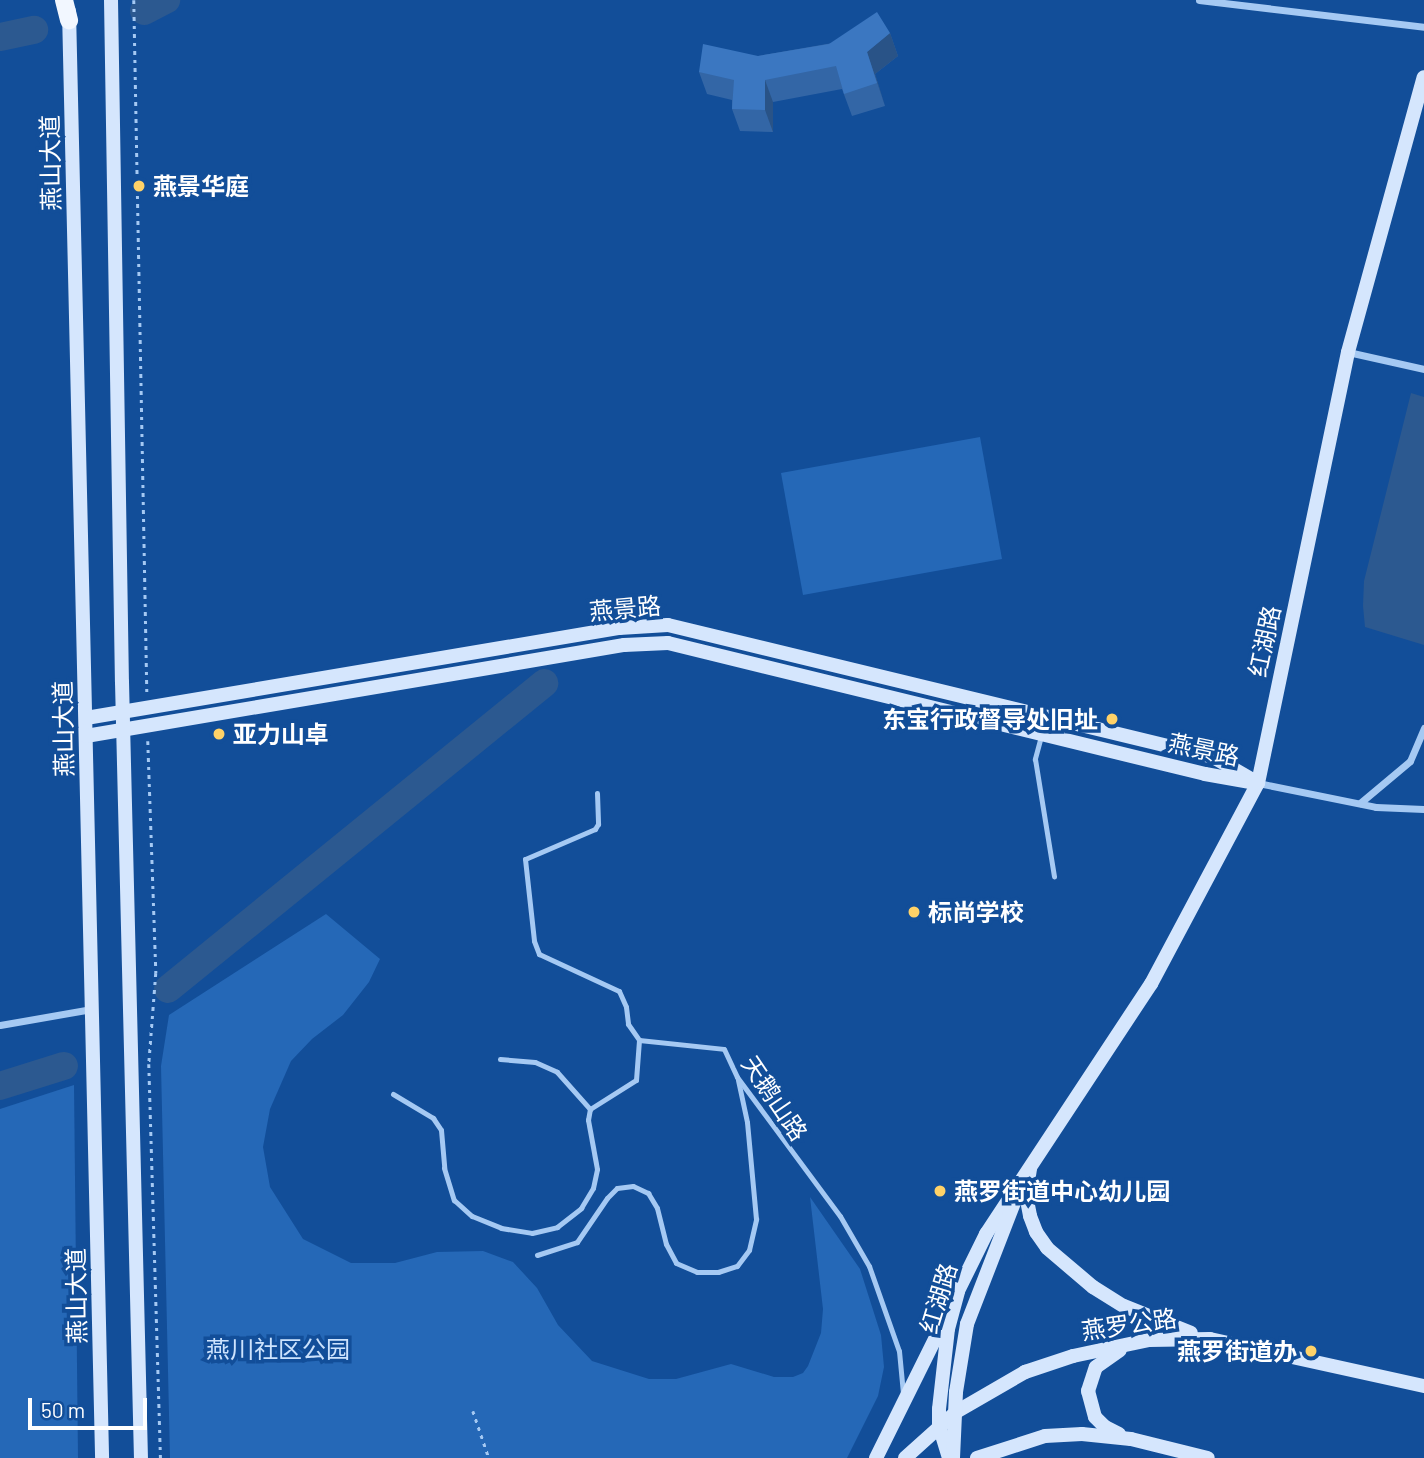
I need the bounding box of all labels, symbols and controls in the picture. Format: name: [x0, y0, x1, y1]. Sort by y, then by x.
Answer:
street label: 燕山大道: [35, 115, 65, 211]
place label: 燕景华庭: [153, 172, 249, 200]
marker: 燕景华庭: [131, 178, 147, 194]
street label: 燕景路: [588, 591, 662, 625]
street label: 红湖路: [1242, 603, 1286, 679]
street label: 燕山大道: [48, 681, 78, 777]
place label: 东宝行政督导处旧址: [882, 705, 1098, 733]
marker: 东宝行政督导处旧址: [1104, 711, 1120, 727]
place label: 亚力山卓: [233, 720, 329, 748]
marker: 亚力山卓: [211, 726, 227, 742]
street label: 燕景路: [1166, 727, 1242, 771]
place label: 标尚学校: [928, 898, 1024, 926]
marker: 标尚学校: [906, 904, 922, 920]
street label: 天鹅山路: [736, 1050, 814, 1146]
place label: 燕罗街道中心幼儿园: [954, 1177, 1170, 1205]
marker: 燕罗街道中心幼儿园: [932, 1183, 948, 1199]
street label: 燕山大道: [61, 1248, 91, 1344]
street label: 红湖路: [914, 1259, 962, 1337]
street label: 燕罗公路: [1079, 1303, 1179, 1345]
park label: 燕川社区公园: [206, 1335, 350, 1363]
place label: 燕罗街道办: [1177, 1337, 1297, 1365]
marker: 燕罗街道办: [1303, 1343, 1319, 1359]
scale bar: [32, 1384, 150, 1428]
text: 50 m: [41, 1397, 85, 1422]

